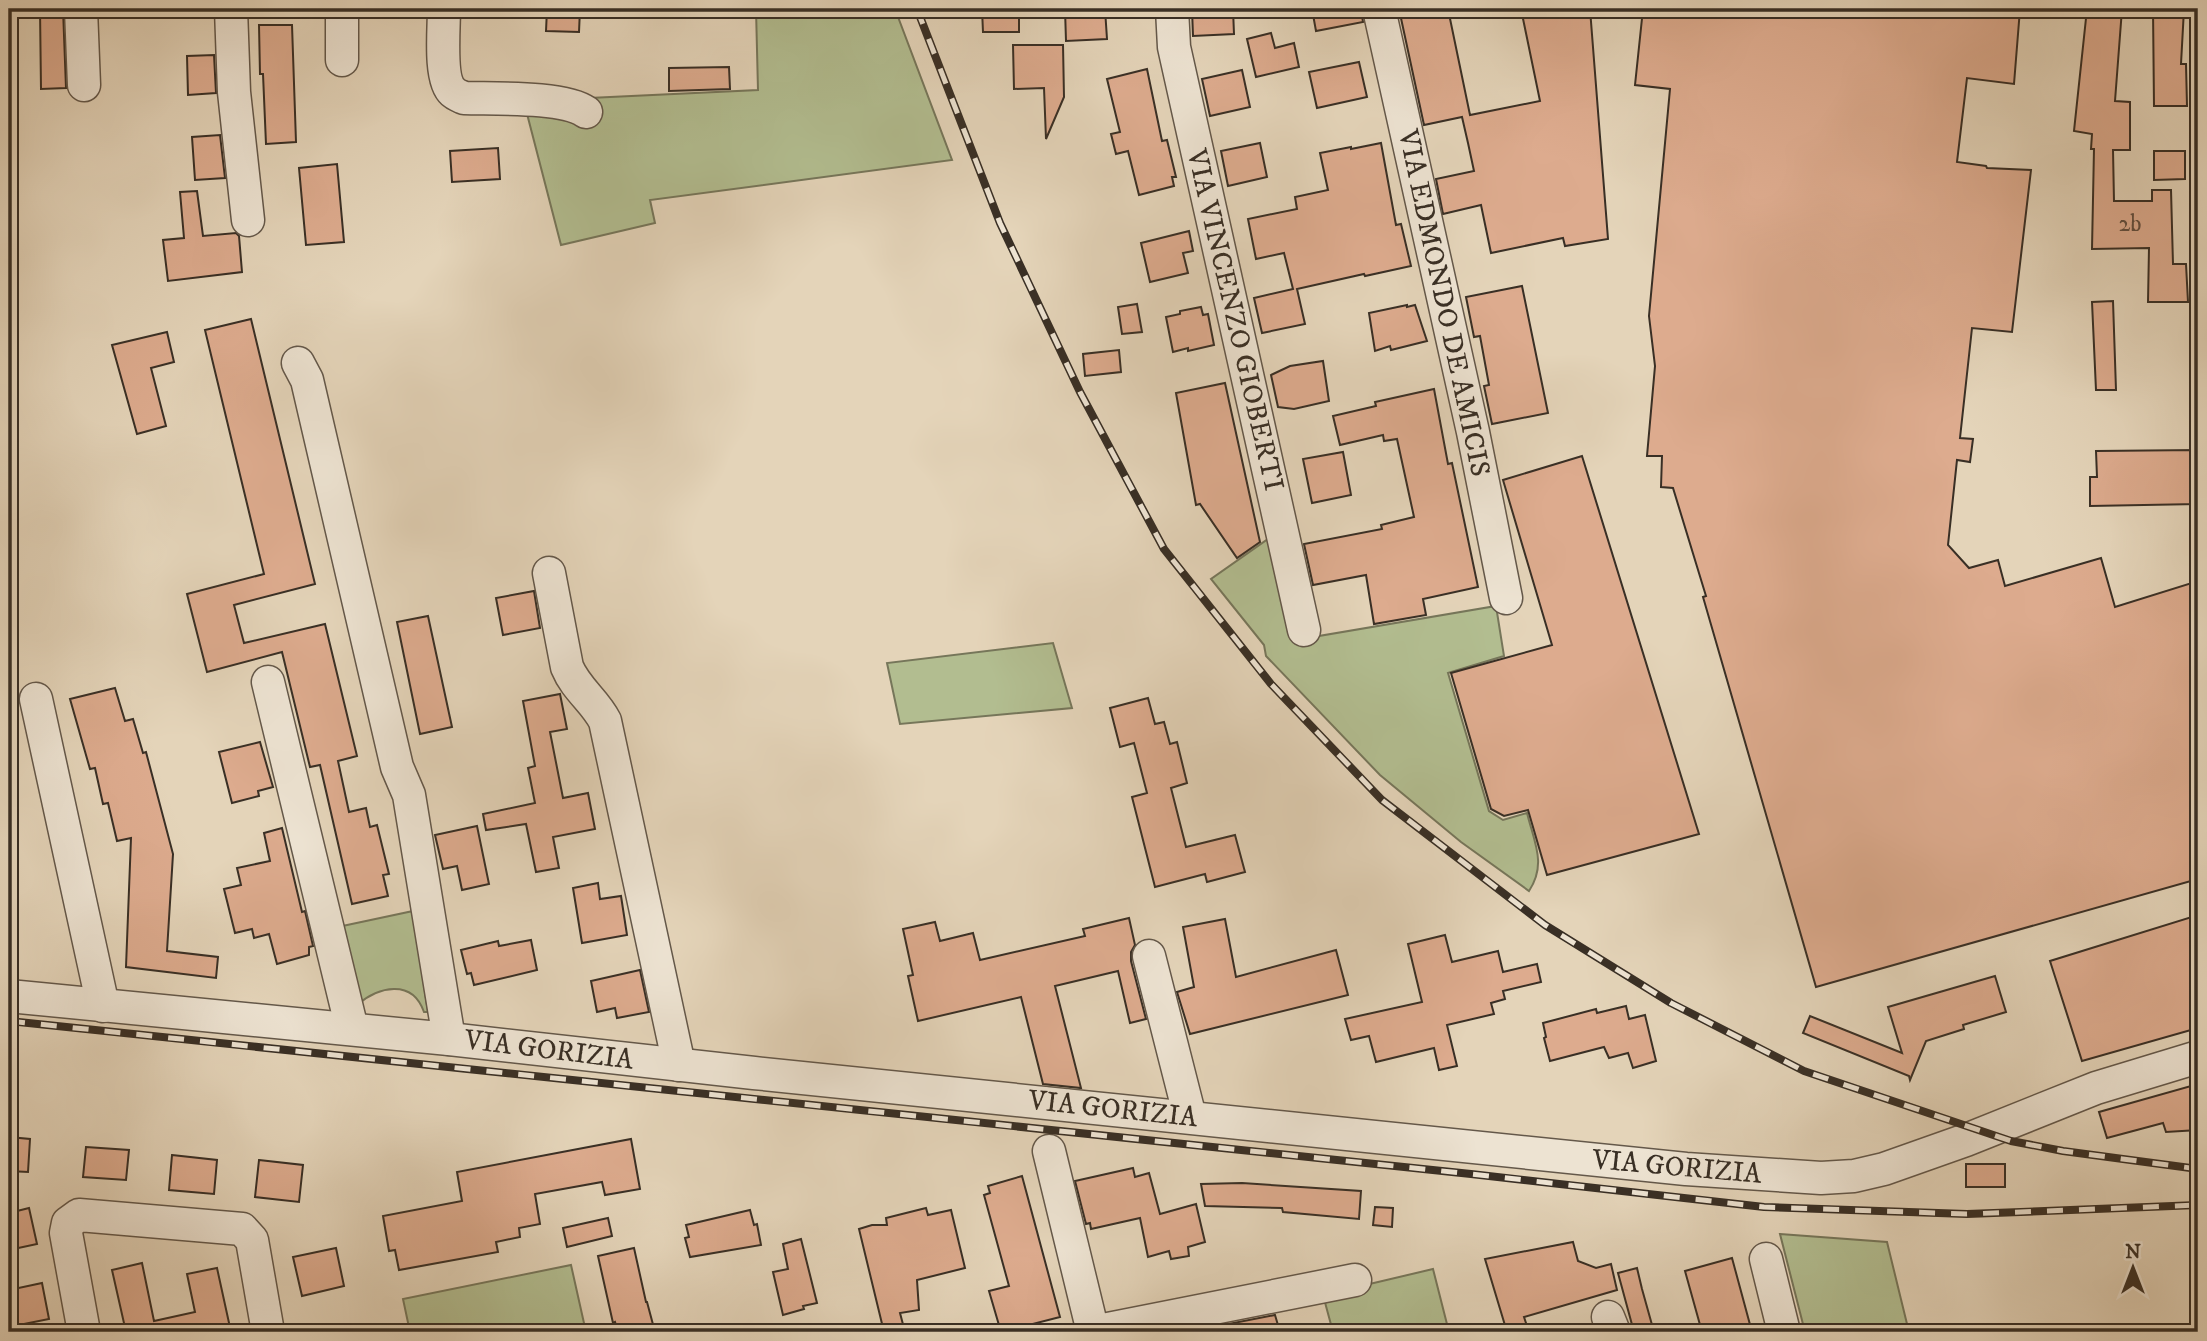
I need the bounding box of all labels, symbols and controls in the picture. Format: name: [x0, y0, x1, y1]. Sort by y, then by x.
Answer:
street label: VIA EDMONDO DE AMICIS: [1390, 125, 1498, 480]
street label: VIA VINCENZO GIOBERTI: [1178, 145, 1291, 494]
house number: 2b: [2118, 209, 2142, 239]
street label: VIA GORIZIA: [462, 1022, 637, 1078]
street label: VIA GORIZIA: [1026, 1083, 1200, 1135]
street label: VIA GORIZIA: [1590, 1142, 1764, 1192]
north arrow: [2098, 1232, 2168, 1302]
text: N: [2125, 1241, 2141, 1264]

